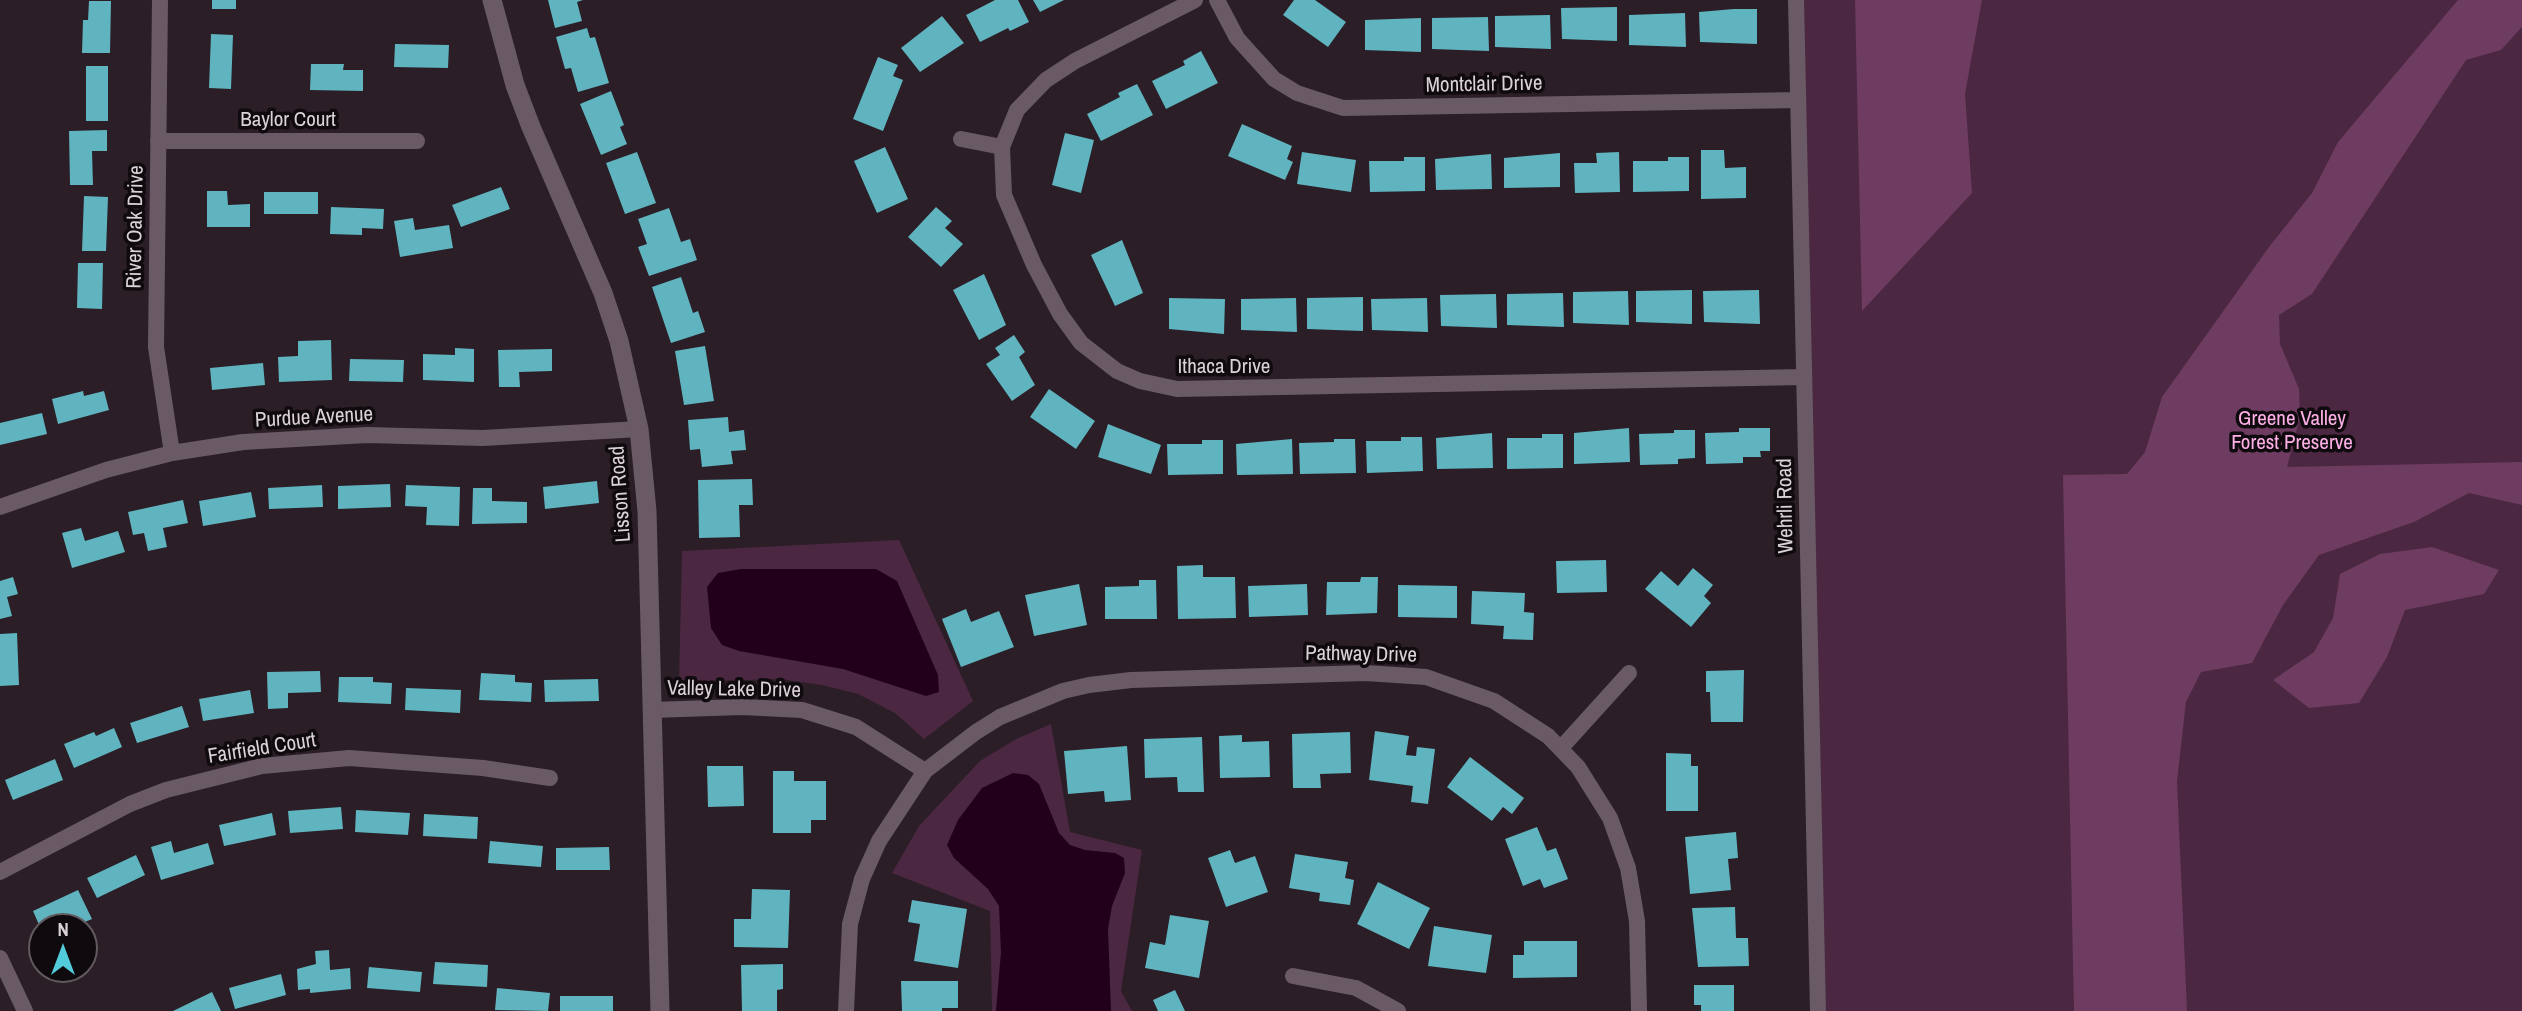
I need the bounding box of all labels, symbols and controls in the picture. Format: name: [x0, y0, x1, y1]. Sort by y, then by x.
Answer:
street label: Montclair Drive: [1425, 71, 1543, 99]
street label: Baylor Court: [240, 107, 336, 133]
street label: River Oak Drive: [122, 165, 150, 289]
street label: Ithaca Drive: [1178, 354, 1270, 380]
street label: Purdue Avenue: [254, 402, 374, 434]
park label: Greene Valley Forest Preserve: [2231, 406, 2353, 456]
street label: Lisson Road: [605, 445, 637, 543]
street label: Wehrli Road: [1773, 458, 1799, 554]
street label: Pathway Drive: [1305, 641, 1417, 669]
street label: Valley Lake Drive: [667, 676, 801, 704]
street label: Fairfield Court: [206, 728, 318, 770]
north arrow: [28, 913, 98, 983]
text: N: [57, 916, 69, 942]

